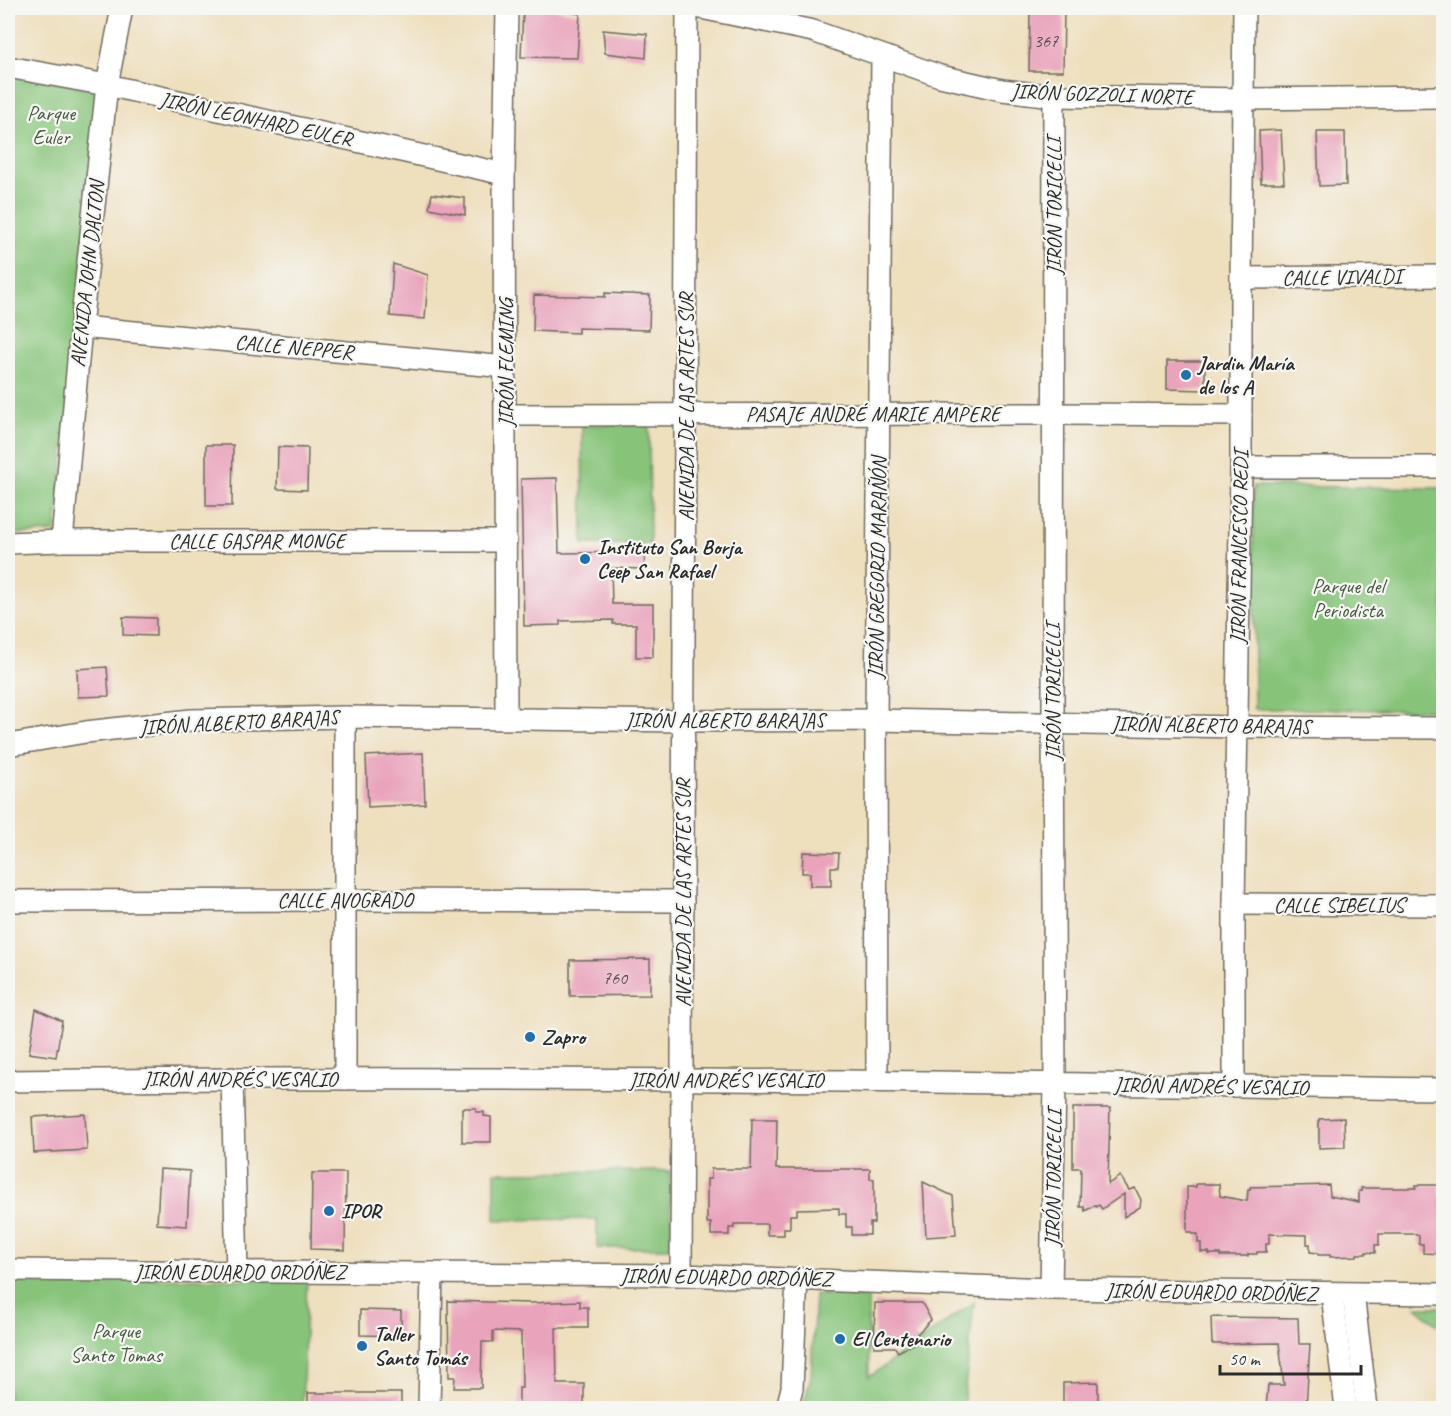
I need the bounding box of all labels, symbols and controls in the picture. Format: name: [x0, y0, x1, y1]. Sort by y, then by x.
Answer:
house number: 367: [1034, 30, 1059, 52]
street label: JIRÓN GOZZOLI NORTE: [1009, 78, 1196, 110]
street label: JIRÓN LEONHARD EULER: [157, 86, 357, 153]
park label: Parque Euler: [27, 100, 76, 150]
street label: JIRÓN TORICELLI: [1041, 133, 1067, 276]
street label: AVENIDA JOHN DALTON: [64, 176, 110, 368]
street label: CALLE VIVALDI: [1282, 263, 1407, 291]
street label: AVENIDA DE LAS ARTES SUR: [673, 290, 699, 521]
street label: JIRÓN FLEMING: [493, 295, 519, 428]
street label: CALLE NEPPER: [234, 329, 357, 365]
place label: Jardin María de los A: [1196, 350, 1295, 400]
marker: Jardin María de los A: [1179, 368, 1193, 382]
street label: PASAJE ANDRÉ MARIE AMPERE: [746, 401, 1003, 427]
street label: JIRÓN FRANCESCO REDI: [1224, 445, 1254, 645]
street label: JIRÓN GREGORIO MARAÑÓN: [862, 454, 892, 680]
street label: CALLE GASPAR MONGE: [169, 528, 347, 554]
place label: Instituto San Borja Ceep San Rafael: [597, 534, 744, 584]
marker: Instituto San Borja Ceep San Rafael: [578, 552, 592, 566]
park label: Parque del Periodista: [1312, 573, 1387, 623]
street label: JIRÓN TORICELLI: [1040, 619, 1066, 762]
street label: JIRÓN ALBERTO BARAJAS: [138, 704, 342, 740]
street label: JIRÓN ALBERTO BARAJAS: [624, 707, 827, 733]
street label: JIRÓN ALBERTO BARAJAS: [1110, 710, 1314, 740]
street label: AVENIDA DE LAS ARTES SUR: [670, 776, 696, 1007]
street label: CALLE AVOGRADO: [277, 887, 415, 913]
street label: CALLE SIBELIUS: [1274, 892, 1408, 918]
house number: 760: [603, 967, 629, 989]
place label: Zapro: [542, 1024, 587, 1050]
marker: Zapro: [523, 1030, 537, 1044]
street label: JIRÓN ANDRÉS VESALIO: [142, 1066, 340, 1092]
street label: JIRÓN ANDRÉS VESALIO: [628, 1067, 826, 1093]
street label: JIRÓN ANDRÉS VESALIO: [1113, 1071, 1311, 1101]
street label: JIRÓN TORICELLI: [1039, 1104, 1067, 1248]
place label: IPOR: [341, 1198, 383, 1224]
marker: IPOR: [322, 1204, 336, 1218]
street label: JIRÓN EDUARDO ORDÓÑEZ: [133, 1259, 349, 1285]
street label: JIRÓN EDUARDO ORDÓÑEZ: [619, 1262, 835, 1292]
street label: JIRÓN EDUARDO ORDÓÑEZ: [1104, 1277, 1320, 1307]
park label: Parque Santo Tomas: [70, 1318, 163, 1368]
place label: Taller Santo Tomás: [374, 1321, 469, 1371]
place label: El Centenario: [852, 1326, 953, 1352]
marker: El Centenario: [833, 1332, 847, 1346]
scale bar: [1220, 1338, 1361, 1376]
marker: Taller Santo Tomás: [355, 1339, 369, 1353]
text: 50 m: [1229, 1348, 1262, 1370]

